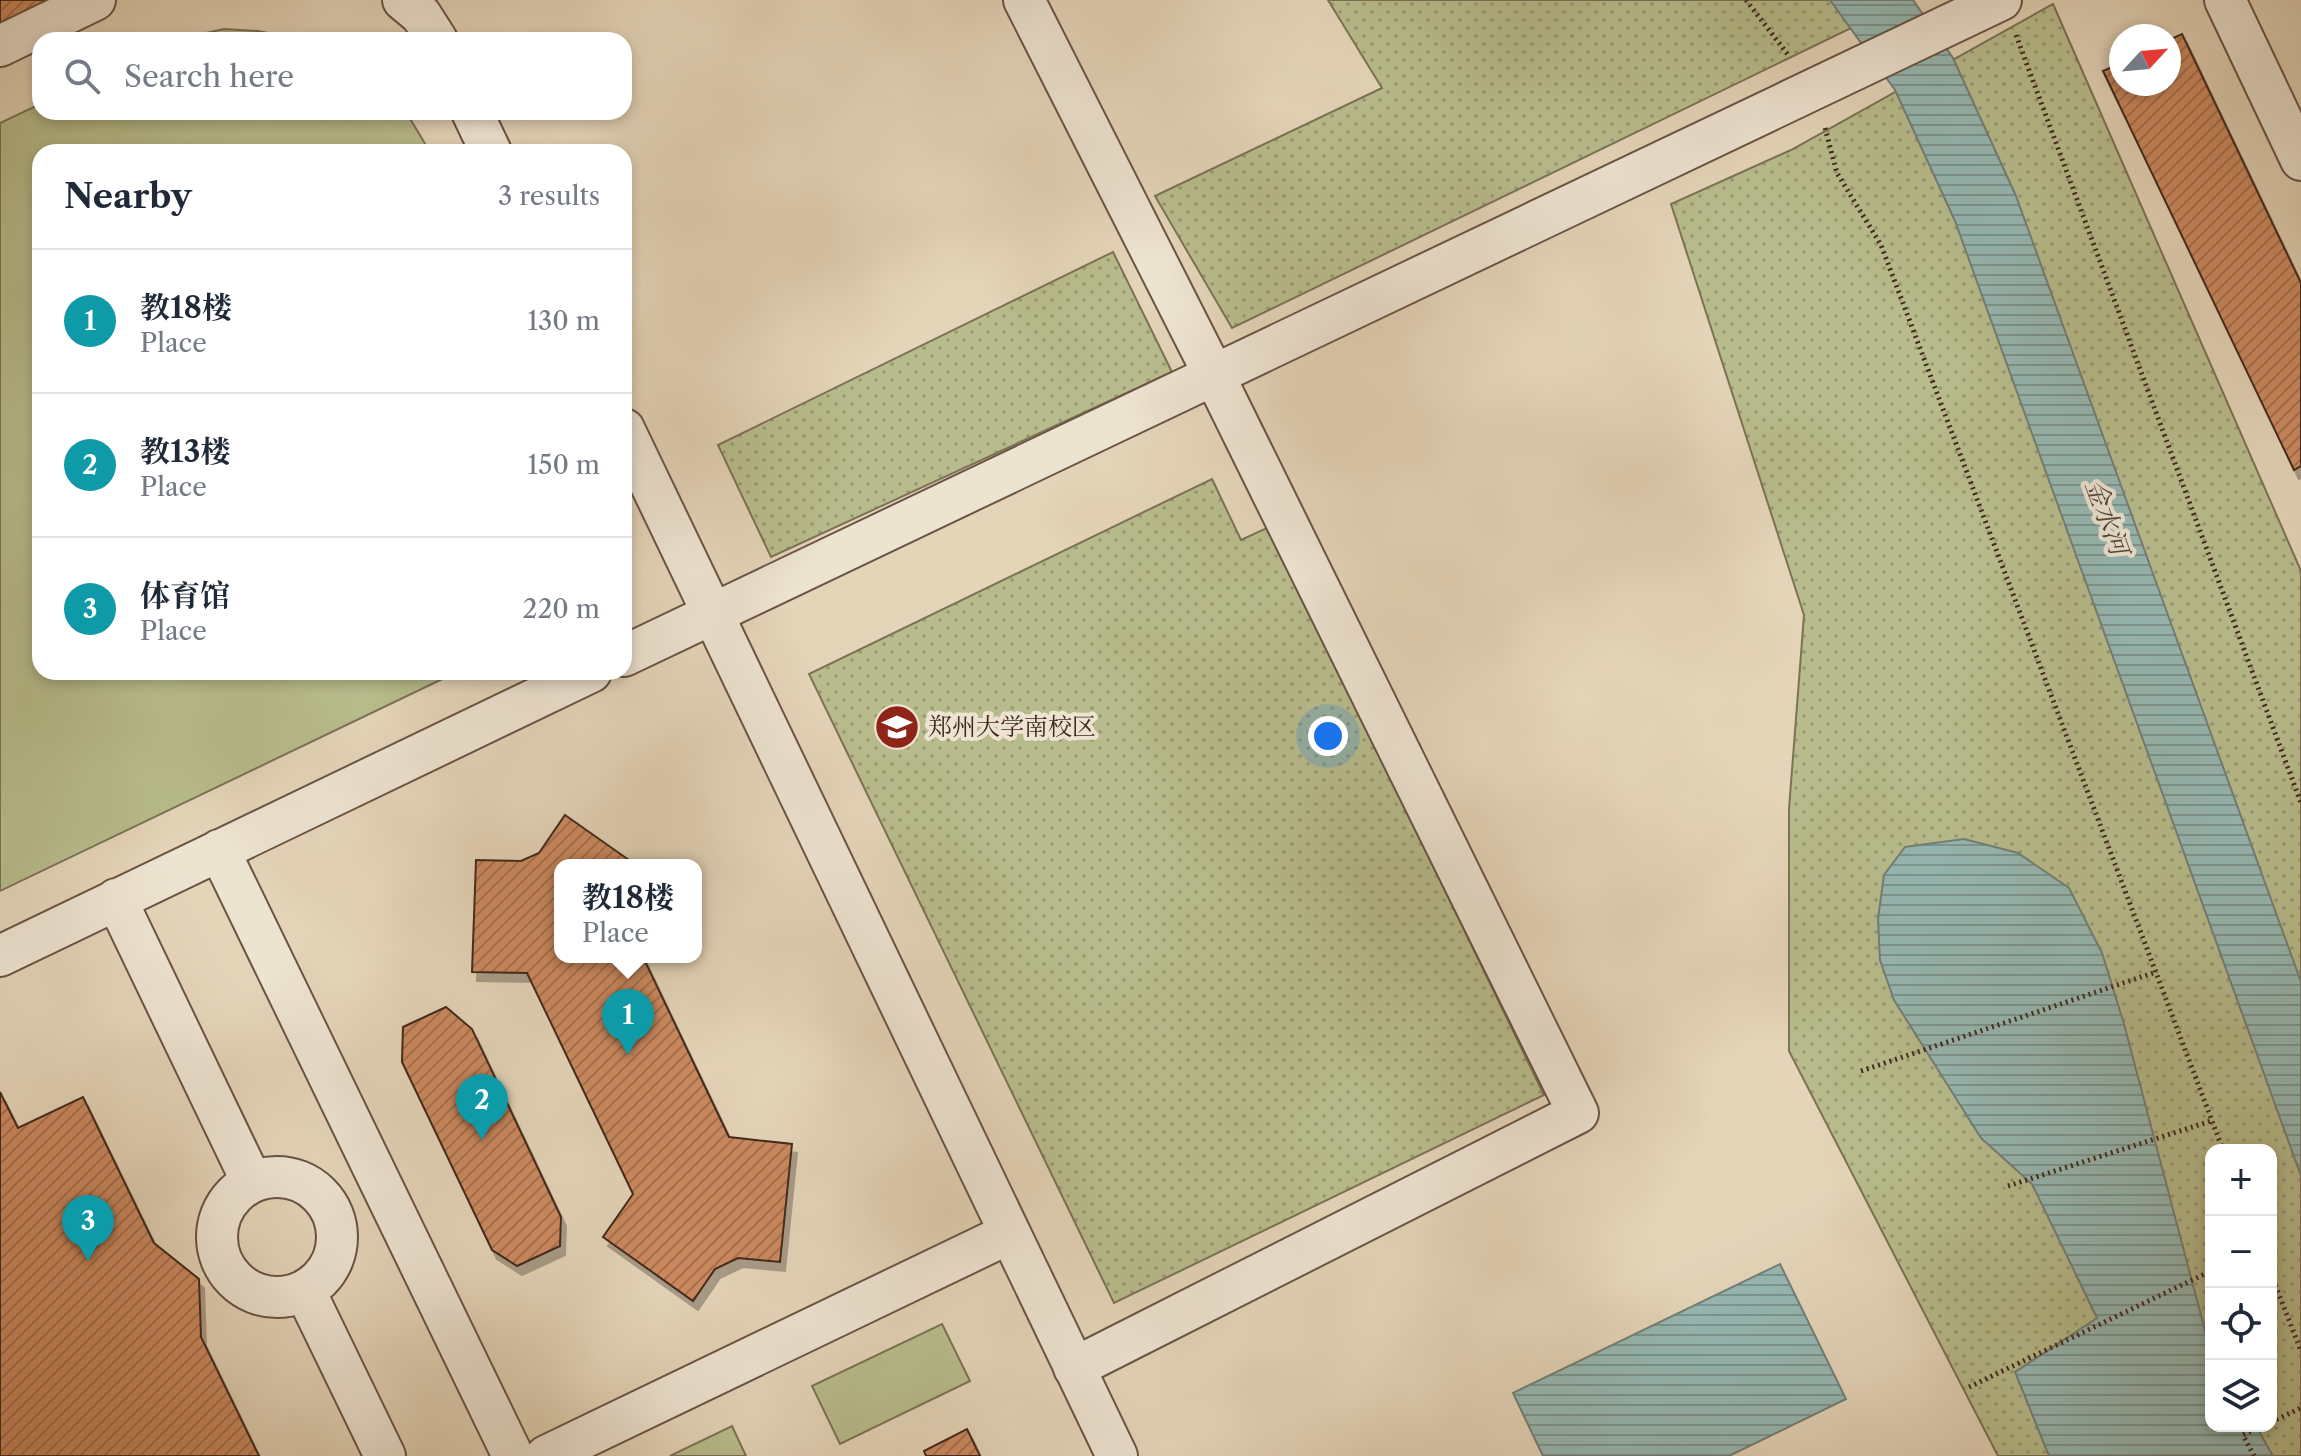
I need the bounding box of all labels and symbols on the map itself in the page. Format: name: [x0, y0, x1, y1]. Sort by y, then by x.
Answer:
north arrow: [2109, 24, 2181, 96]
water label: 金水河: [2079, 475, 2137, 563]
school or university icon: 郑州大学南校区: [873, 703, 921, 751]
place label: 郑州大学南校区: [928, 712, 1096, 741]
your location: [1308, 716, 1348, 756]
pin: 1: [602, 989, 654, 1055]
pin: 2: [456, 1074, 508, 1140]
pin: 3: [62, 1195, 114, 1261]

